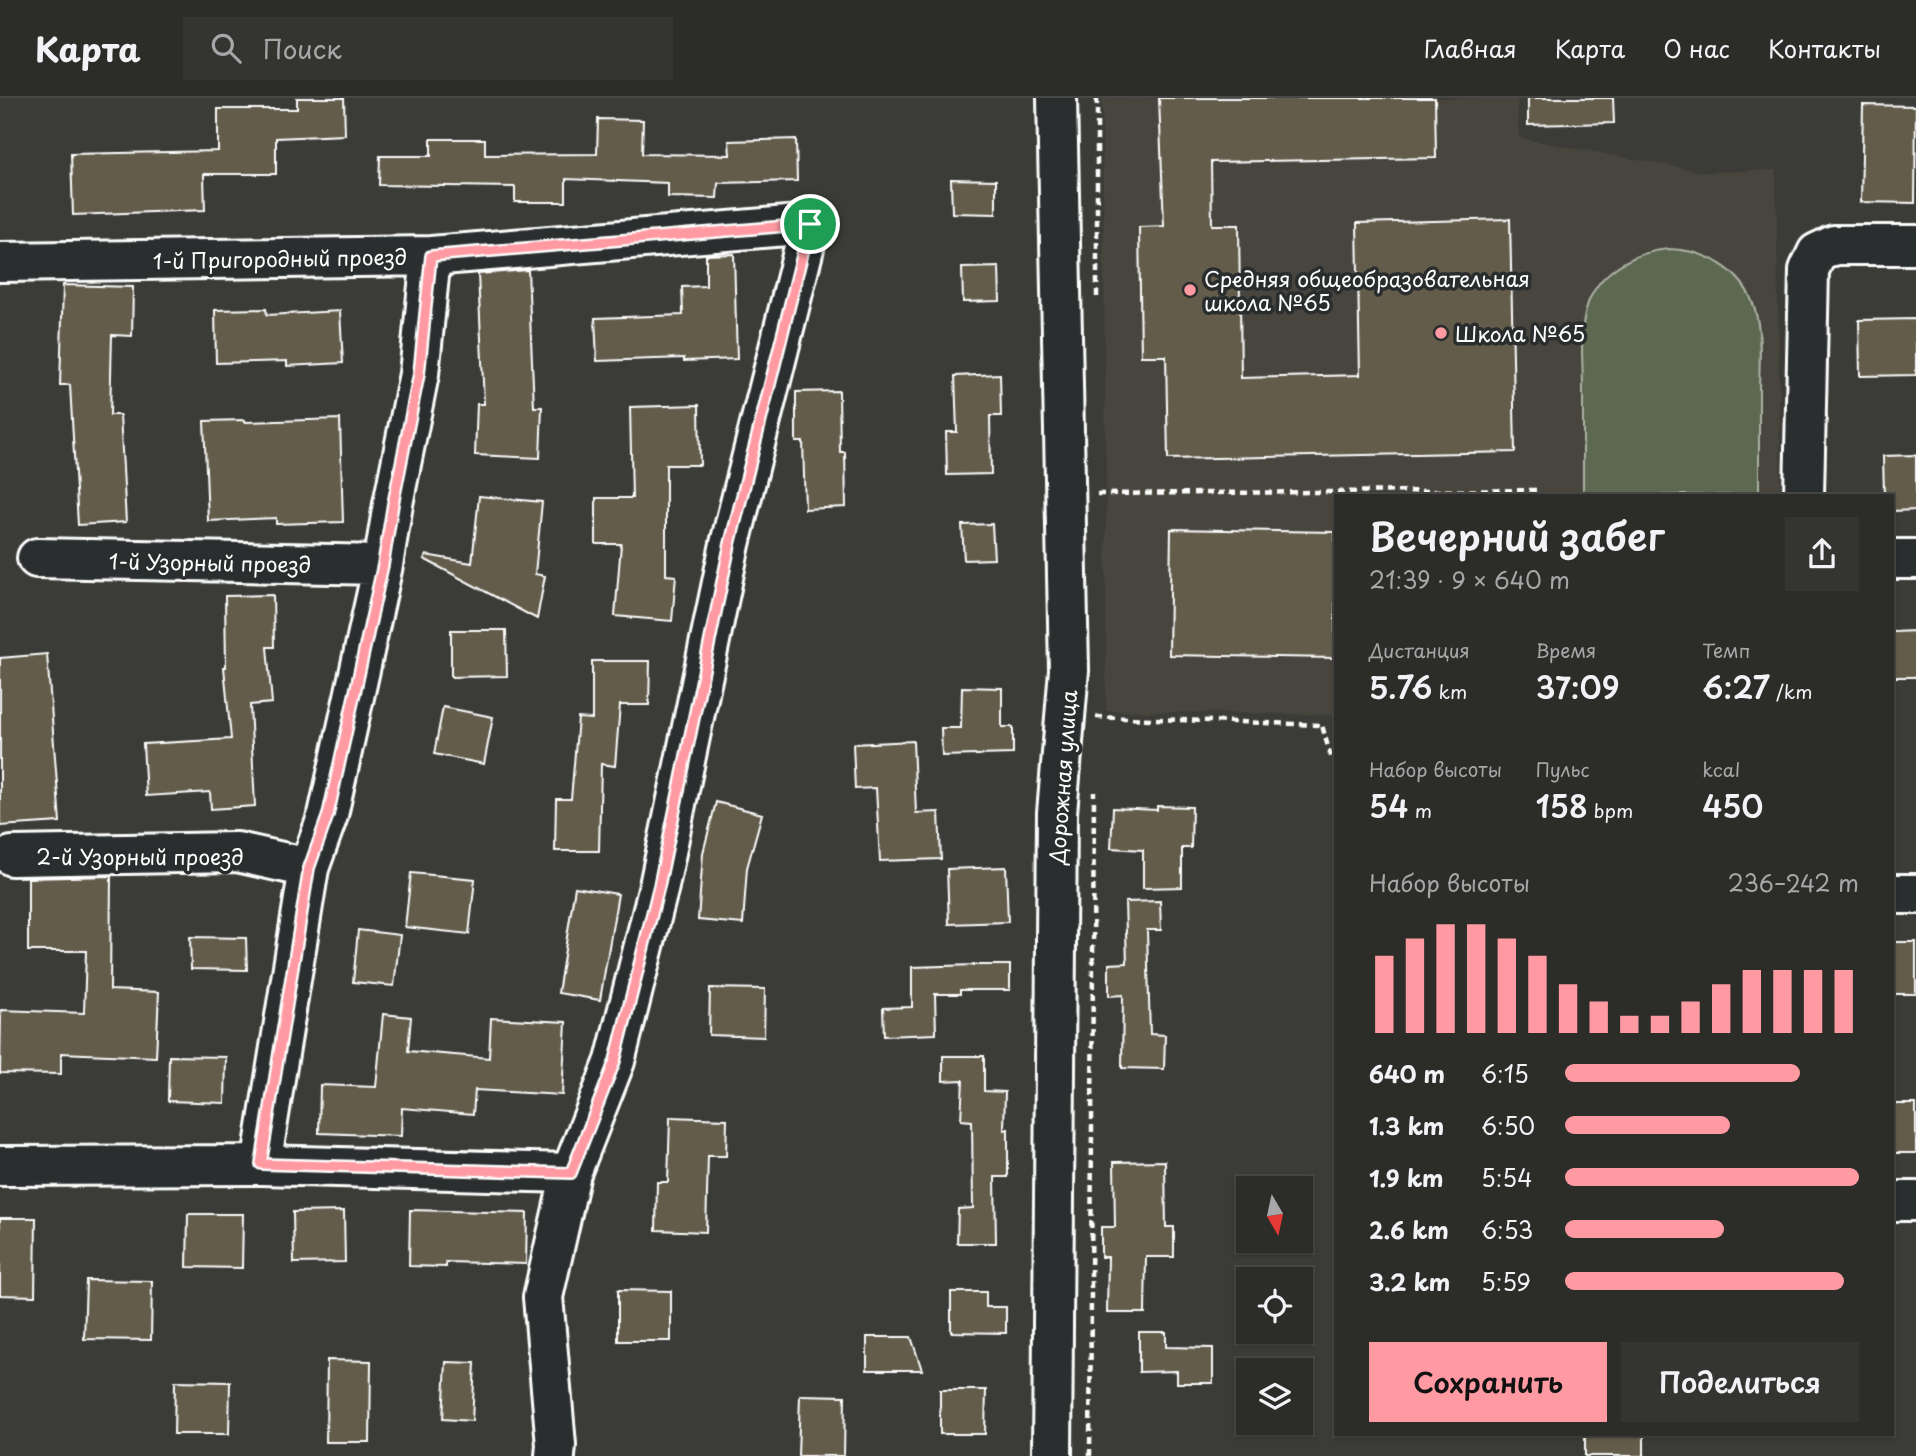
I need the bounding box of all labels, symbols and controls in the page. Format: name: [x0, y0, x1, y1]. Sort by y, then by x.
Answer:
search box: [183, 17, 673, 80]
text: Карта: [35, 23, 141, 73]
icon: search: [207, 29, 245, 67]
text: Поиск: [263, 29, 342, 68]
text: Главная: [1424, 30, 1517, 66]
text: Карта: [1555, 30, 1625, 66]
text: О нас: [1663, 30, 1730, 66]
text: Контакты: [1768, 30, 1881, 66]
pin: [780, 194, 840, 254]
icon: arrive: [791, 205, 829, 243]
street label: 1-й Пригородный проезд: [153, 240, 407, 276]
place label: Средняя общеобразовательная школа №65: [1204, 262, 1530, 318]
marker: Средняя общеобразовательная школа №65: [1182, 282, 1198, 298]
place label: Школа №65: [1455, 317, 1585, 349]
marker: Школа №65: [1433, 325, 1449, 341]
text: Вечерний забег: [1369, 507, 1665, 564]
button: share: [1785, 517, 1859, 591]
street label: 1-й Узорный проезд: [109, 544, 311, 580]
text: 21:39 · 9 × 640 m: [1369, 562, 1570, 597]
text: Дистанция: [1369, 636, 1470, 664]
text: Время: [1536, 636, 1596, 664]
text: Темп: [1702, 636, 1750, 664]
text: 5.76: [1369, 664, 1432, 709]
text: 37:09: [1536, 664, 1619, 709]
text: 6:27: [1702, 664, 1770, 709]
text: km: [1432, 677, 1467, 705]
text: /km: [1770, 677, 1812, 705]
street label: Дорожная улица: [1040, 688, 1084, 866]
text: Набор высоты: [1369, 755, 1502, 783]
text: Пульс: [1536, 755, 1589, 783]
text: kcal: [1702, 755, 1740, 783]
text: 54: [1369, 783, 1408, 828]
text: 158: [1536, 783, 1588, 828]
text: 450: [1702, 783, 1763, 828]
text: m: [1408, 796, 1432, 824]
text: bpm: [1588, 796, 1633, 824]
street label: 2-й Узорный проезд: [36, 840, 244, 872]
text: Набор высоты: [1369, 865, 1530, 900]
text: 236–242 m: [1728, 865, 1859, 900]
text: 640 m: [1369, 1056, 1445, 1091]
text: 6:15: [1481, 1056, 1529, 1091]
text: 1.3 km: [1369, 1108, 1444, 1143]
text: 6:50: [1481, 1108, 1535, 1143]
text: 1.9 km: [1369, 1160, 1443, 1195]
text: 5:54: [1481, 1160, 1532, 1195]
north arrow: [1236, 1176, 1312, 1253]
map controls: [1236, 1176, 1313, 1435]
text: 2.6 km: [1369, 1212, 1449, 1247]
text: 6:53: [1481, 1212, 1533, 1247]
text: 3.2 km: [1369, 1264, 1450, 1299]
text: 5:59: [1481, 1264, 1531, 1299]
button: locate: [1236, 1267, 1313, 1344]
button: Сохранить: [1369, 1342, 1607, 1422]
button: Поделиться: [1621, 1342, 1859, 1422]
button: layers: [1236, 1358, 1313, 1435]

